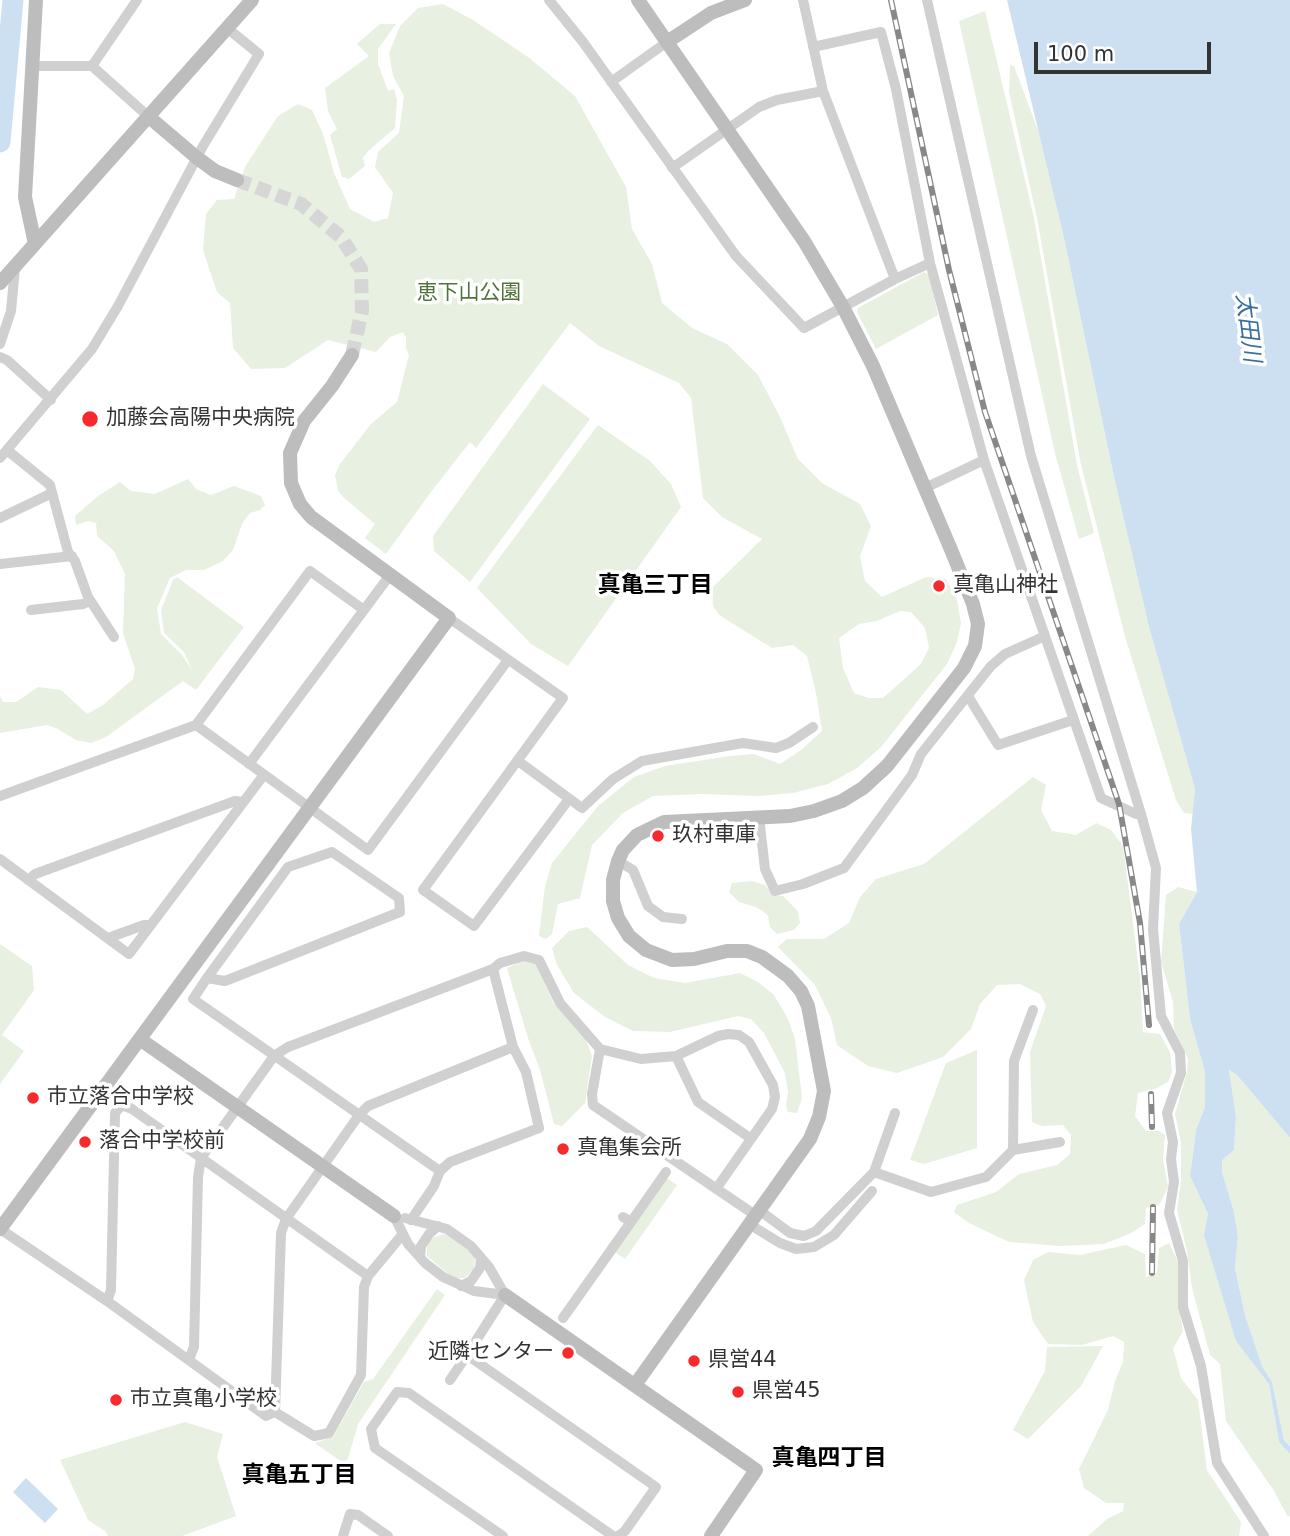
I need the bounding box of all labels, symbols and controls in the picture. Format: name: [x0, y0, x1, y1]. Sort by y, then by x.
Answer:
scale bar: [1038, 28, 1215, 72]
text: 100 m: [1047, 42, 1114, 66]
park label: 恵下山公園: [417, 281, 521, 307]
water label: 太田川: [1229, 292, 1265, 364]
place label: 加藤会高陽中央病院: [106, 406, 295, 432]
marker: 加藤会高陽中央病院: [80, 409, 100, 429]
district label: 真亀三丁目: [598, 572, 712, 600]
place label: 真亀山神社: [953, 573, 1058, 599]
marker: 真亀山神社: [931, 578, 947, 594]
place label: 玖村車庫: [672, 823, 756, 849]
marker: 玖村車庫: [650, 828, 666, 844]
place label: 市立落合中学校: [47, 1085, 194, 1111]
marker: 市立落合中学校: [25, 1090, 41, 1106]
place label: 落合中学校前: [99, 1129, 225, 1155]
marker: 落合中学校前: [77, 1134, 93, 1150]
place label: 真亀集会所: [577, 1136, 682, 1162]
marker: 真亀集会所: [555, 1141, 571, 1157]
place label: 近隣センター: [428, 1340, 554, 1366]
marker: 近隣センター: [560, 1345, 576, 1361]
place label: 県営44: [708, 1348, 777, 1374]
marker: 県営44: [686, 1353, 702, 1369]
place label: 県営45: [752, 1379, 821, 1405]
marker: 県営45: [730, 1384, 746, 1400]
place label: 市立真亀小学校: [130, 1387, 277, 1413]
marker: 市立真亀小学校: [108, 1392, 124, 1408]
district label: 真亀四丁目: [772, 1445, 886, 1473]
district label: 真亀五丁目: [242, 1462, 356, 1490]

